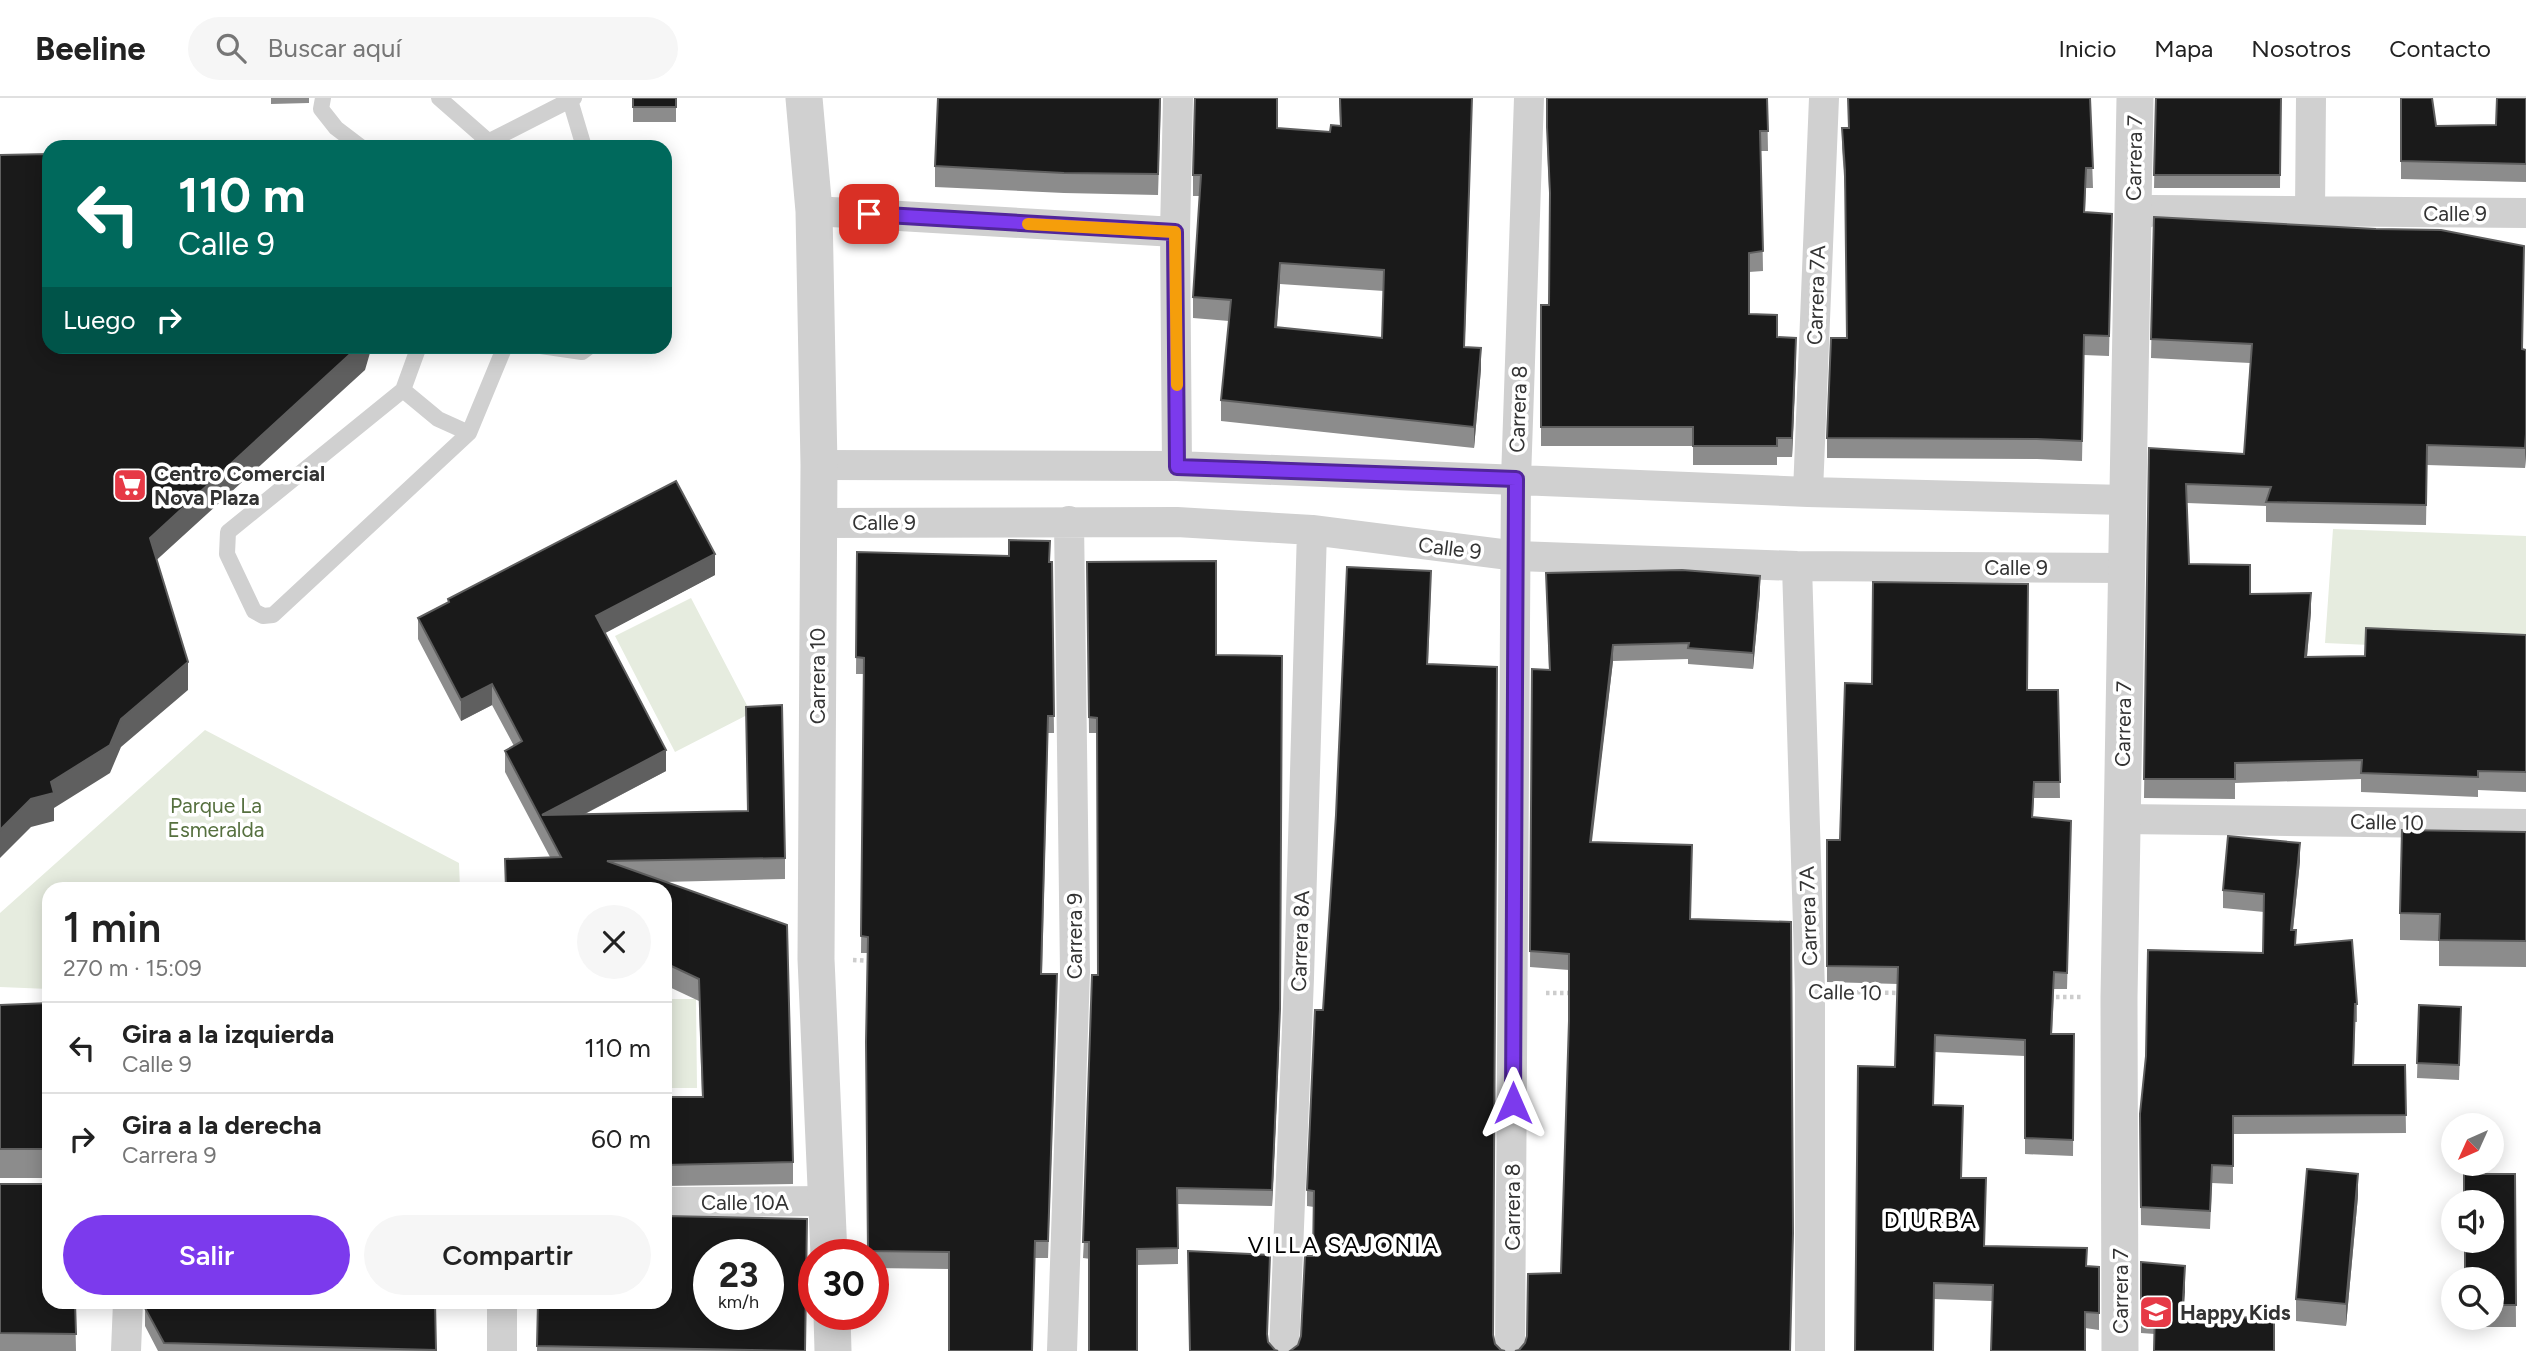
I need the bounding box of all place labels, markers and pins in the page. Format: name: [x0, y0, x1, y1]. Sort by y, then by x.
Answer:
pin: [839, 184, 899, 244]
place label: Centro Comercial Nova Plaza: [154, 461, 325, 510]
supermarket icon: Centro Comercial Nova Plaza: [111, 466, 149, 504]
school or university icon: Happy Kids: [2137, 1293, 2175, 1331]
place label: Happy Kids: [2180, 1300, 2291, 1325]

